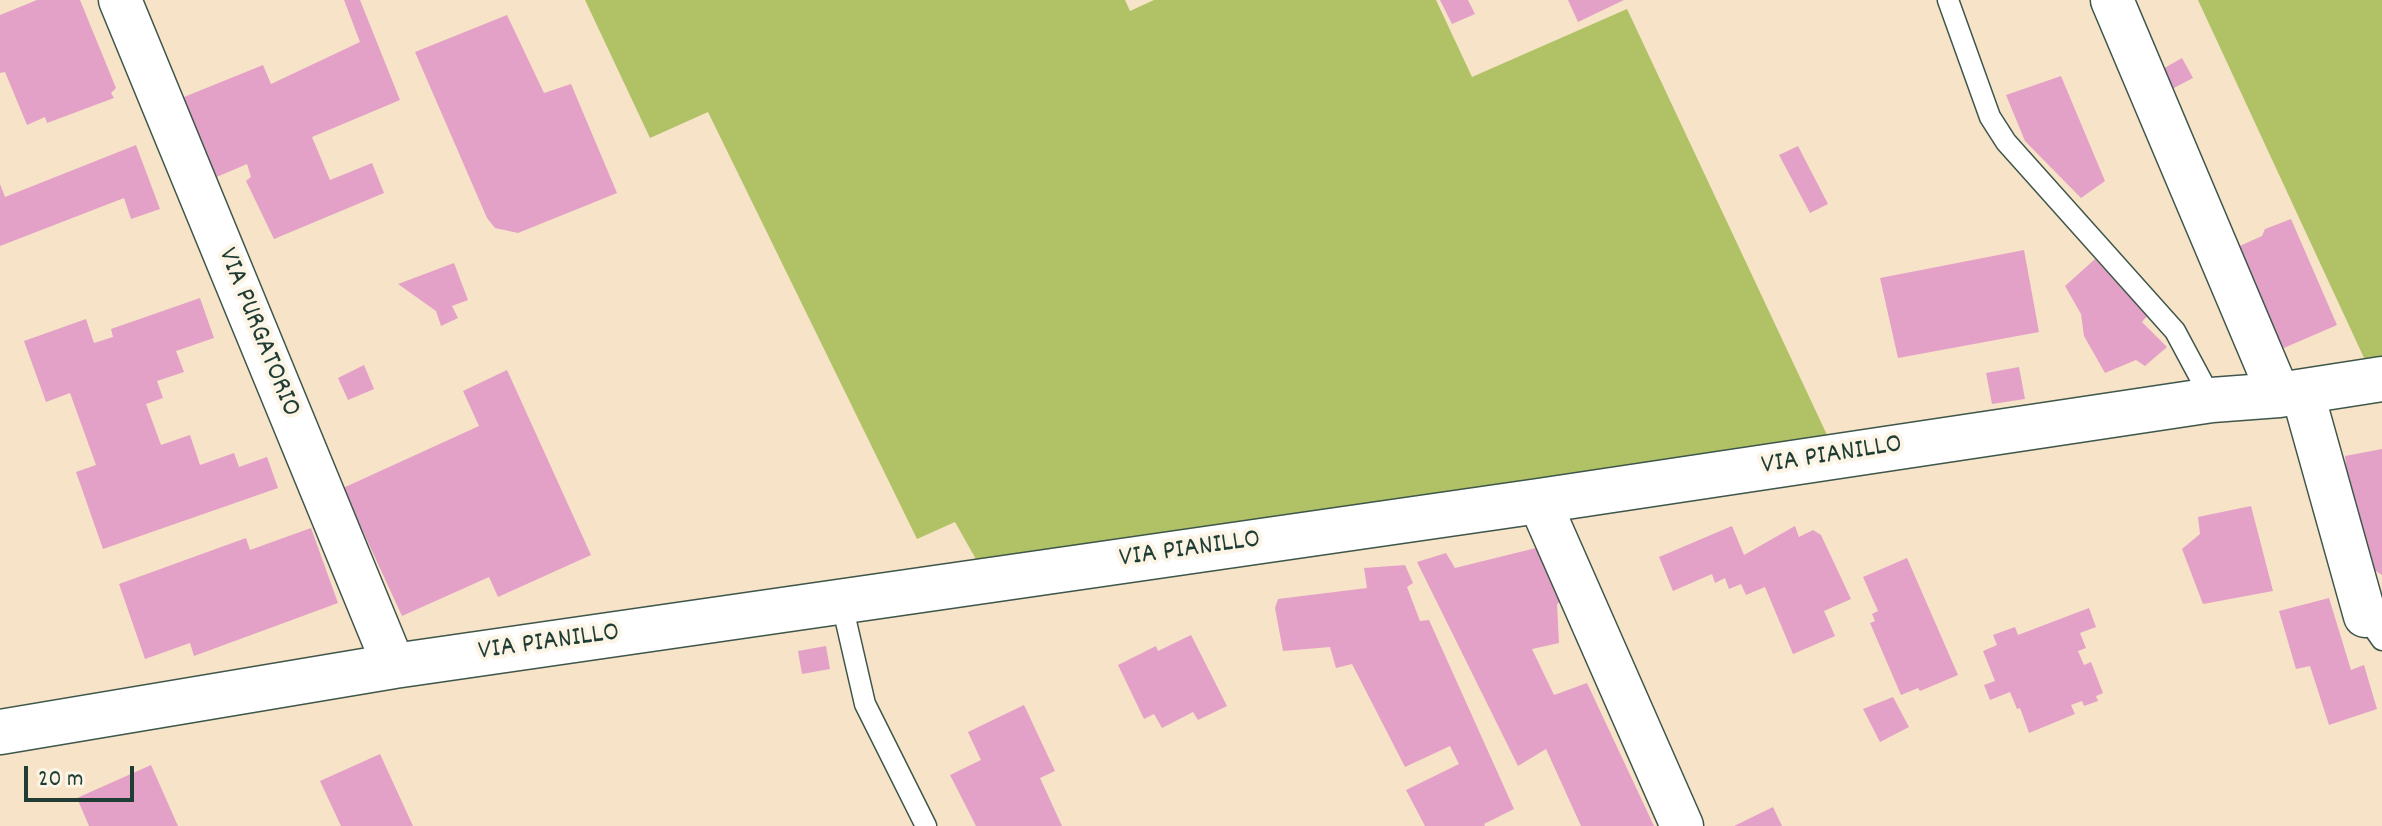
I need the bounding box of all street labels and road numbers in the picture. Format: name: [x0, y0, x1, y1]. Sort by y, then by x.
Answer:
street label: VIA PURGATORIO: [208, 244, 306, 422]
street label: VIA PIANILLO: [1759, 429, 1905, 485]
street label: VIA PIANILLO: [1117, 524, 1263, 578]
street label: VIA PIANILLO: [476, 617, 622, 671]

